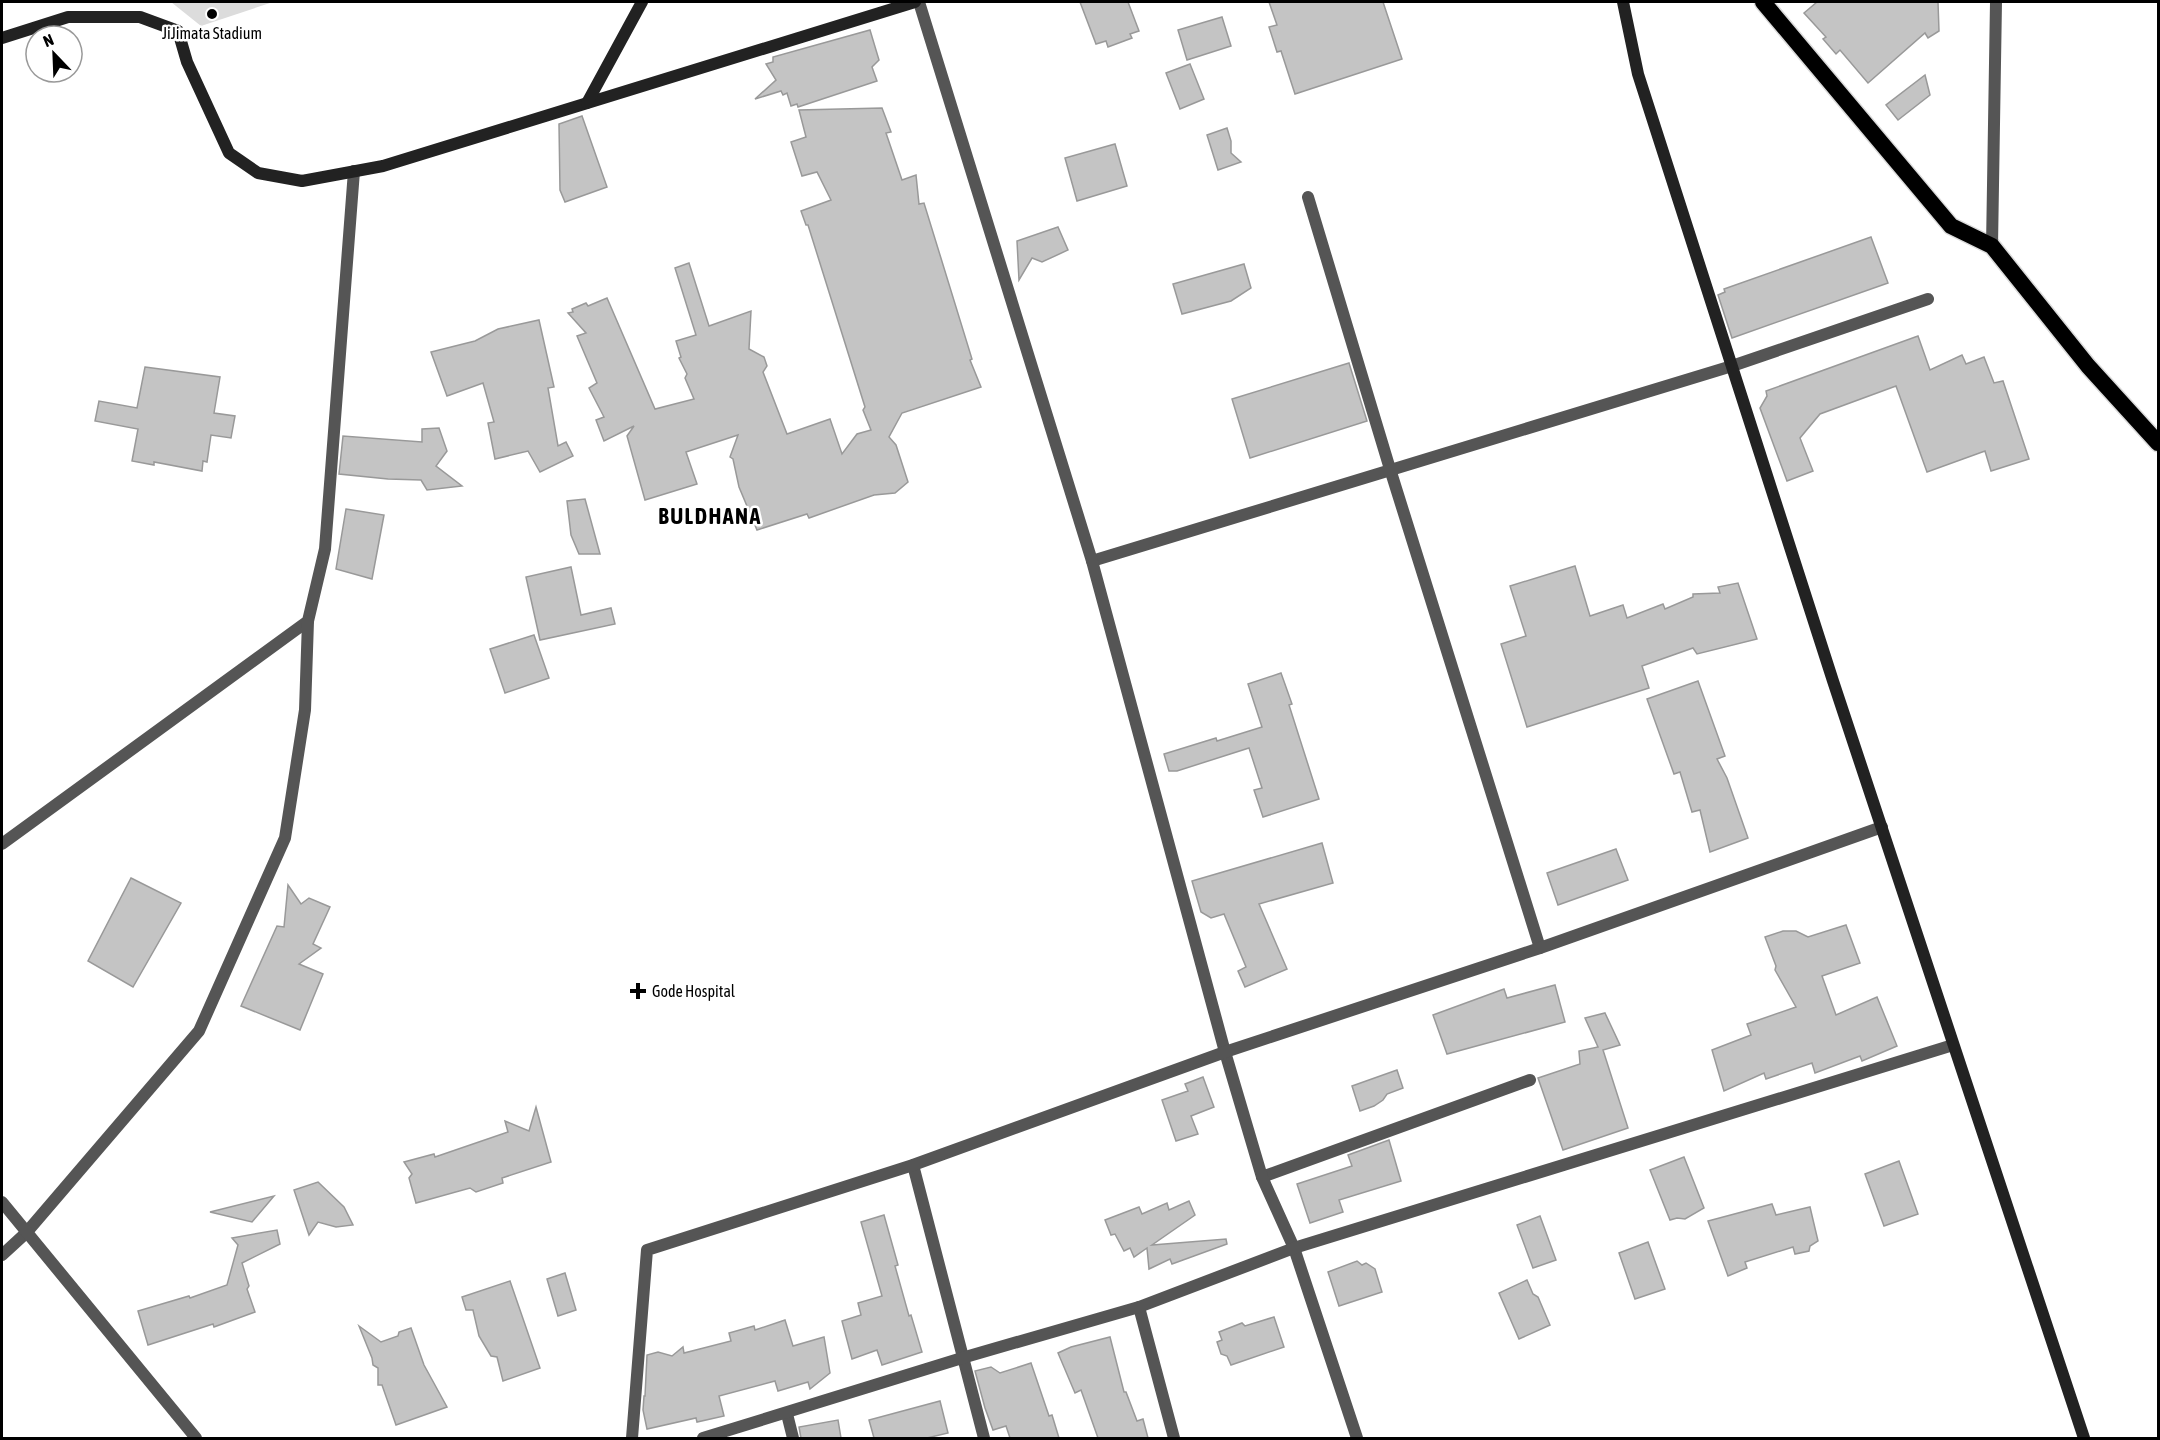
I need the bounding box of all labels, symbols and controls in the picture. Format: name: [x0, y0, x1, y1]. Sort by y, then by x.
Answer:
marker: JiJimata Stadium: [205, 7, 219, 21]
north arrow: [24, 24, 84, 84]
place label: JiJimata Stadium: [162, 24, 262, 42]
text: N: [40, 30, 56, 50]
district label: BULDHANA: [658, 503, 762, 529]
marker: Gode Hospital: [629, 982, 647, 1000]
place label: Gode Hospital: [652, 982, 736, 1001]

